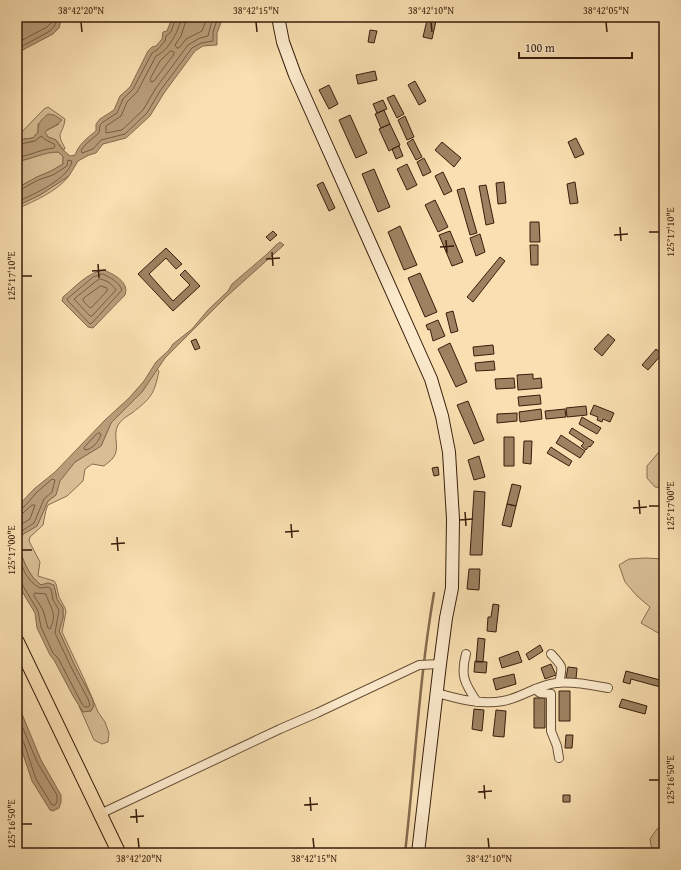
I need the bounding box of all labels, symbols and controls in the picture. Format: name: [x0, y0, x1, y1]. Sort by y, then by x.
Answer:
text: 38°42'20"N: [58, 3, 104, 18]
text: 38°42'15"N: [233, 3, 279, 18]
text: 38°42'10"N: [408, 3, 454, 18]
text: 38°42'05"N: [583, 3, 629, 18]
scale bar: [519, 34, 632, 60]
text: 100 m: [525, 39, 555, 56]
text: 125°17'10"E: [663, 207, 678, 257]
text: 125°17'10"E: [4, 251, 19, 301]
text: 125°17'00"E: [663, 481, 678, 531]
text: 125°17'00"E: [4, 525, 19, 575]
text: 125°16'50"E: [663, 755, 678, 805]
text: 125°16'50"E: [4, 799, 19, 849]
text: 38°42'20"N: [116, 851, 162, 866]
text: 38°42'15"N: [291, 851, 337, 866]
text: 38°42'10"N: [466, 851, 512, 866]

